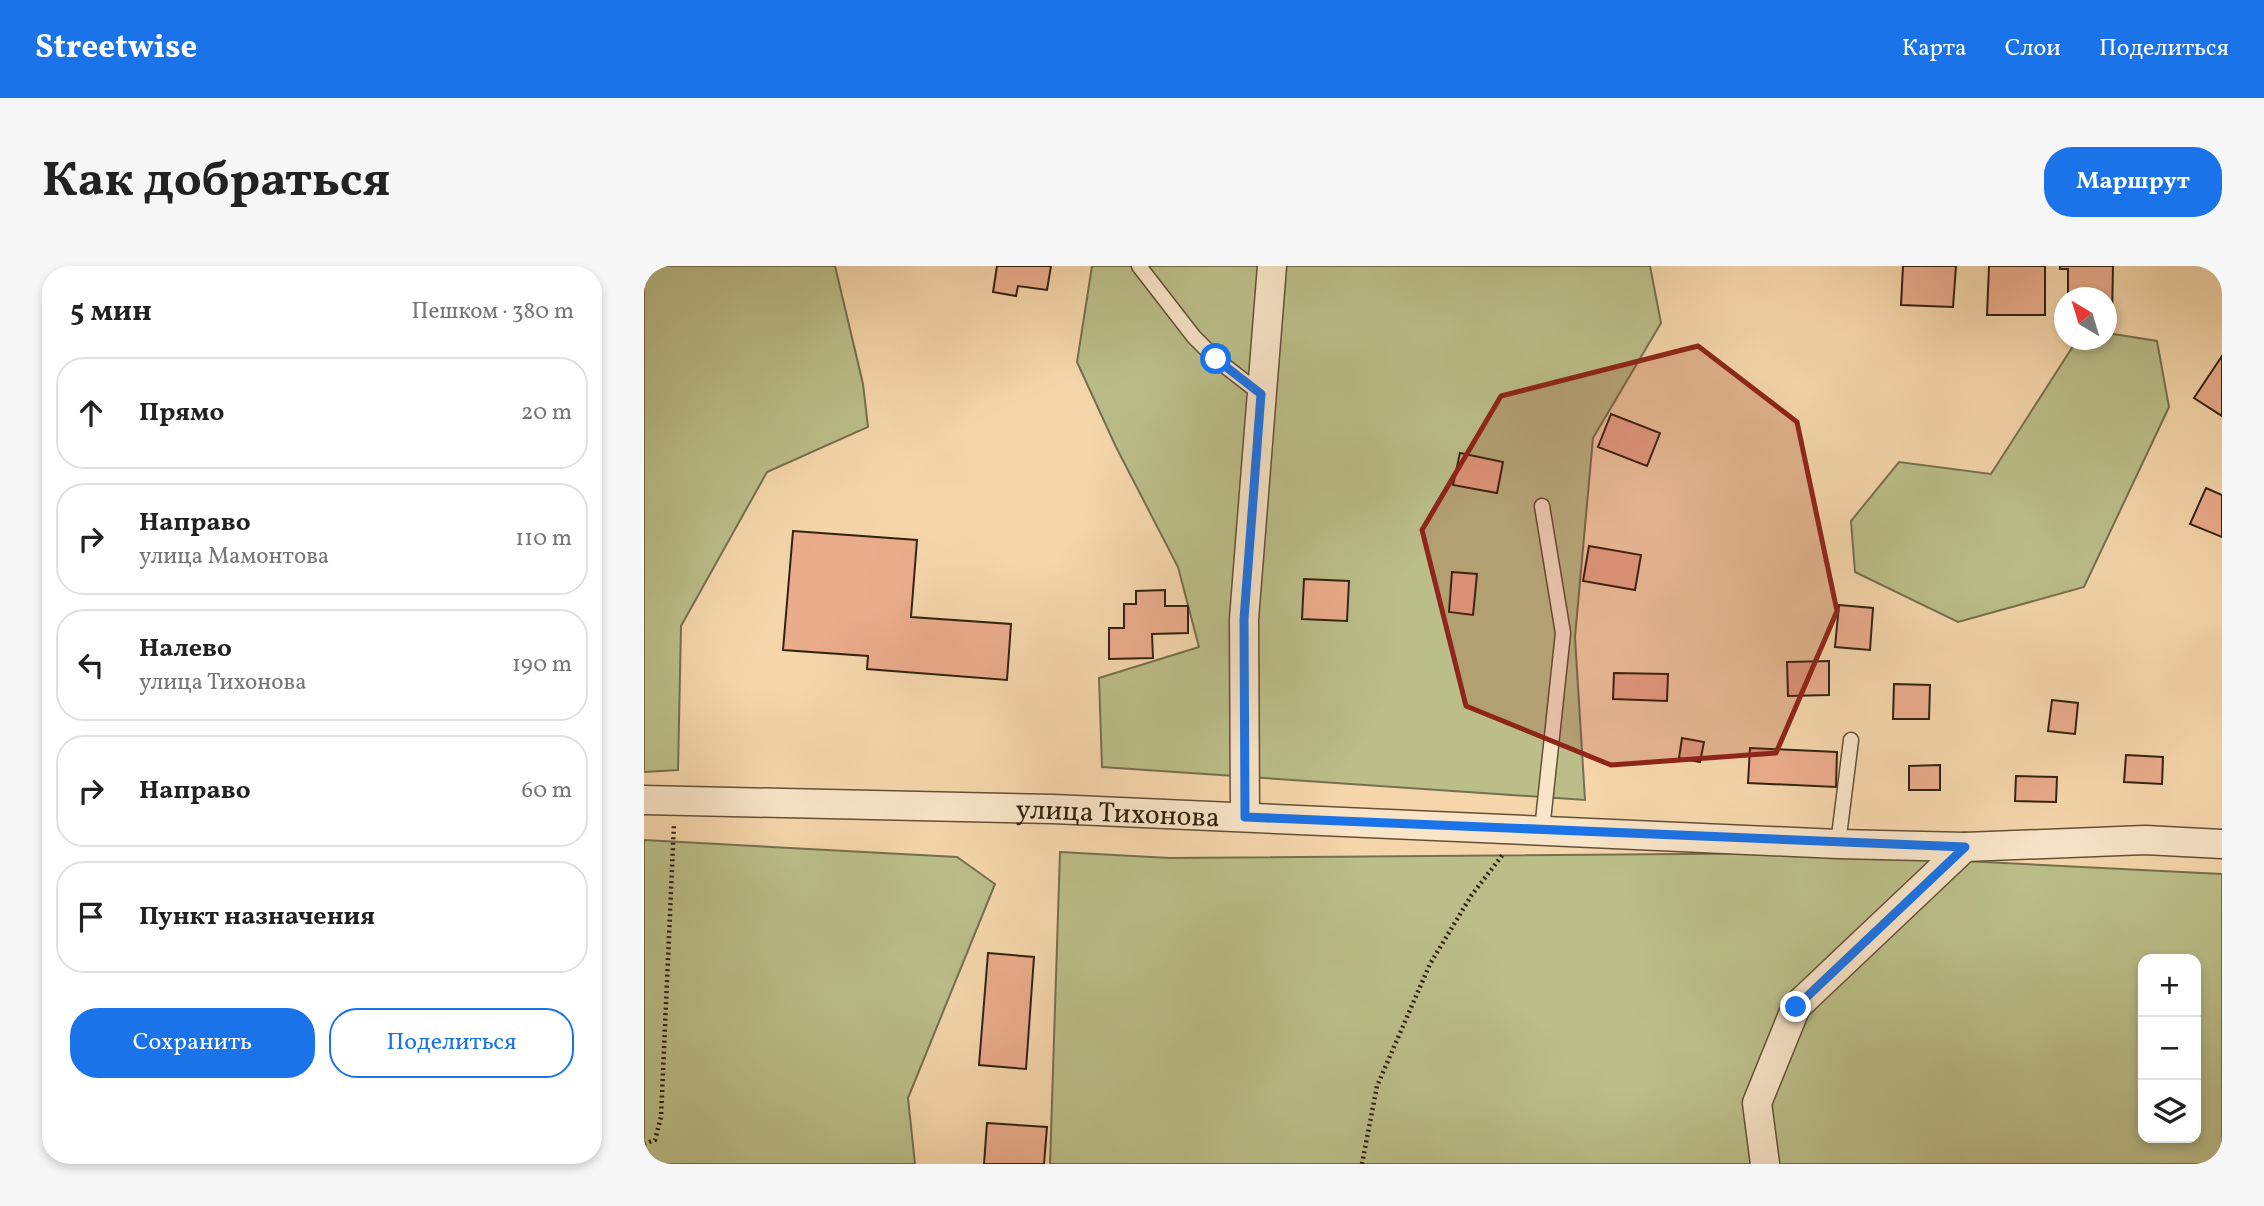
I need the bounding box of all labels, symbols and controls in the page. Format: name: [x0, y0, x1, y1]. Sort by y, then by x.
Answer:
text: Streetwise: [35, 26, 197, 72]
text: Карта: [1902, 32, 1967, 66]
text: Слои: [2005, 32, 2061, 66]
text: Поделиться: [2099, 32, 2229, 66]
button: Маршрут: [2044, 147, 2222, 217]
text: Как добраться: [42, 148, 390, 217]
north arrow: [2054, 287, 2117, 350]
text: 5 мин: [70, 291, 152, 333]
text: Пешком · 380 m: [411, 296, 574, 328]
route start: [1200, 343, 1231, 374]
icon: ahead: [72, 394, 110, 432]
text: Прямо: [139, 395, 224, 431]
text: 20 m: [521, 397, 572, 429]
text: Направо: [139, 505, 251, 541]
icon: right: [72, 520, 110, 558]
text: 110 m: [515, 523, 572, 555]
text: улица Мамонтова: [139, 541, 329, 573]
text: Налево: [139, 631, 232, 667]
icon: left: [72, 646, 110, 684]
text: 190 m: [512, 649, 572, 681]
text: улица Тихонова: [139, 667, 307, 699]
icon: right: [72, 772, 110, 810]
text: Направо: [139, 773, 251, 809]
text: 60 m: [522, 775, 572, 807]
street label: улица Тихонова: [1015, 791, 1221, 838]
icon: arrive: [72, 898, 110, 936]
text: Пункт назначения: [139, 899, 375, 935]
map controls: [2138, 954, 2201, 1143]
button: +: [2138, 954, 2201, 1017]
route end: [1780, 991, 1811, 1022]
button: Сохранить: [70, 1008, 315, 1078]
button: Поделиться: [329, 1008, 574, 1078]
button: −: [2138, 1017, 2201, 1080]
button: layers: [2138, 1080, 2201, 1143]

